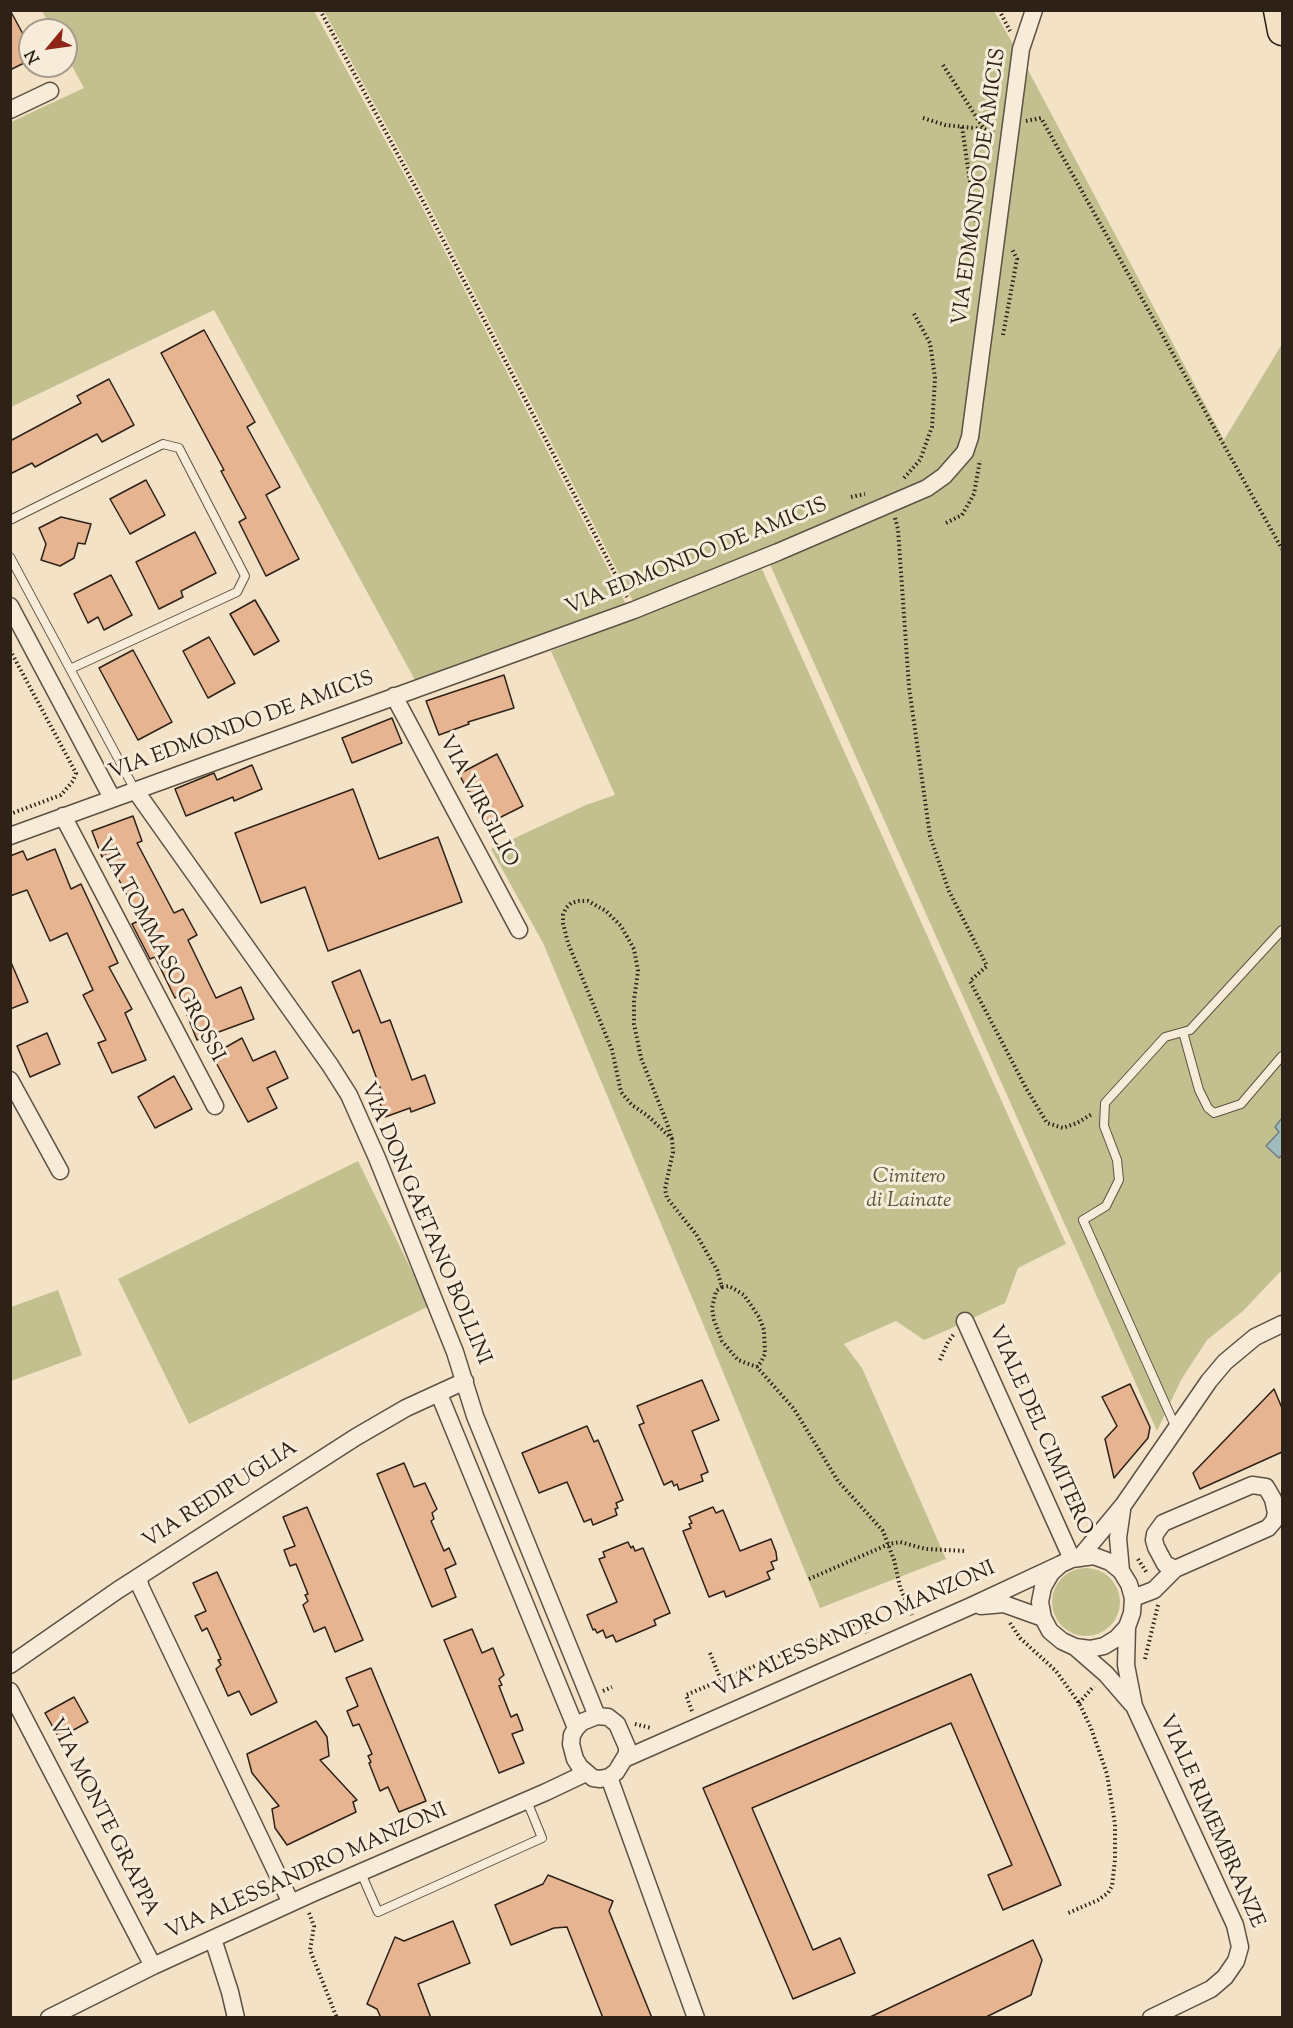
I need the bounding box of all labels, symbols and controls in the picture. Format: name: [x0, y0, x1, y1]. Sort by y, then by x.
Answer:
north arrow: [18, 18, 78, 78]
text: N: [20, 45, 47, 67]
street label: VIA EDMONDO DE AMICIS: [949, 47, 1013, 327]
street label: VIA EDMONDO DE AMICIS: [562, 494, 832, 622]
street label: VIA EDMONDO DE AMICIS: [106, 667, 378, 787]
street label: VIA VIRGILIO: [432, 732, 522, 872]
street label: VIA TOMMASO GROSSI: [89, 835, 229, 1067]
street label: VIA DON GAETANO BOLLINI: [353, 1079, 495, 1369]
park label: Cimitero di Lainate: [867, 1165, 951, 1215]
street label: VIALE DEL CIMITERO: [981, 1322, 1097, 1540]
street label: VIA REDIPUGLIA: [139, 1437, 303, 1555]
street label: VIA ALESSANDRO MANZONI: [710, 1557, 1000, 1705]
street label: VIALE RIMEMBRANZE: [1152, 1712, 1268, 1932]
street label: VIA MONTE GRAPPA: [41, 1715, 163, 1921]
street label: VIA ALESSANDRO MANZONI: [162, 1799, 452, 1947]

